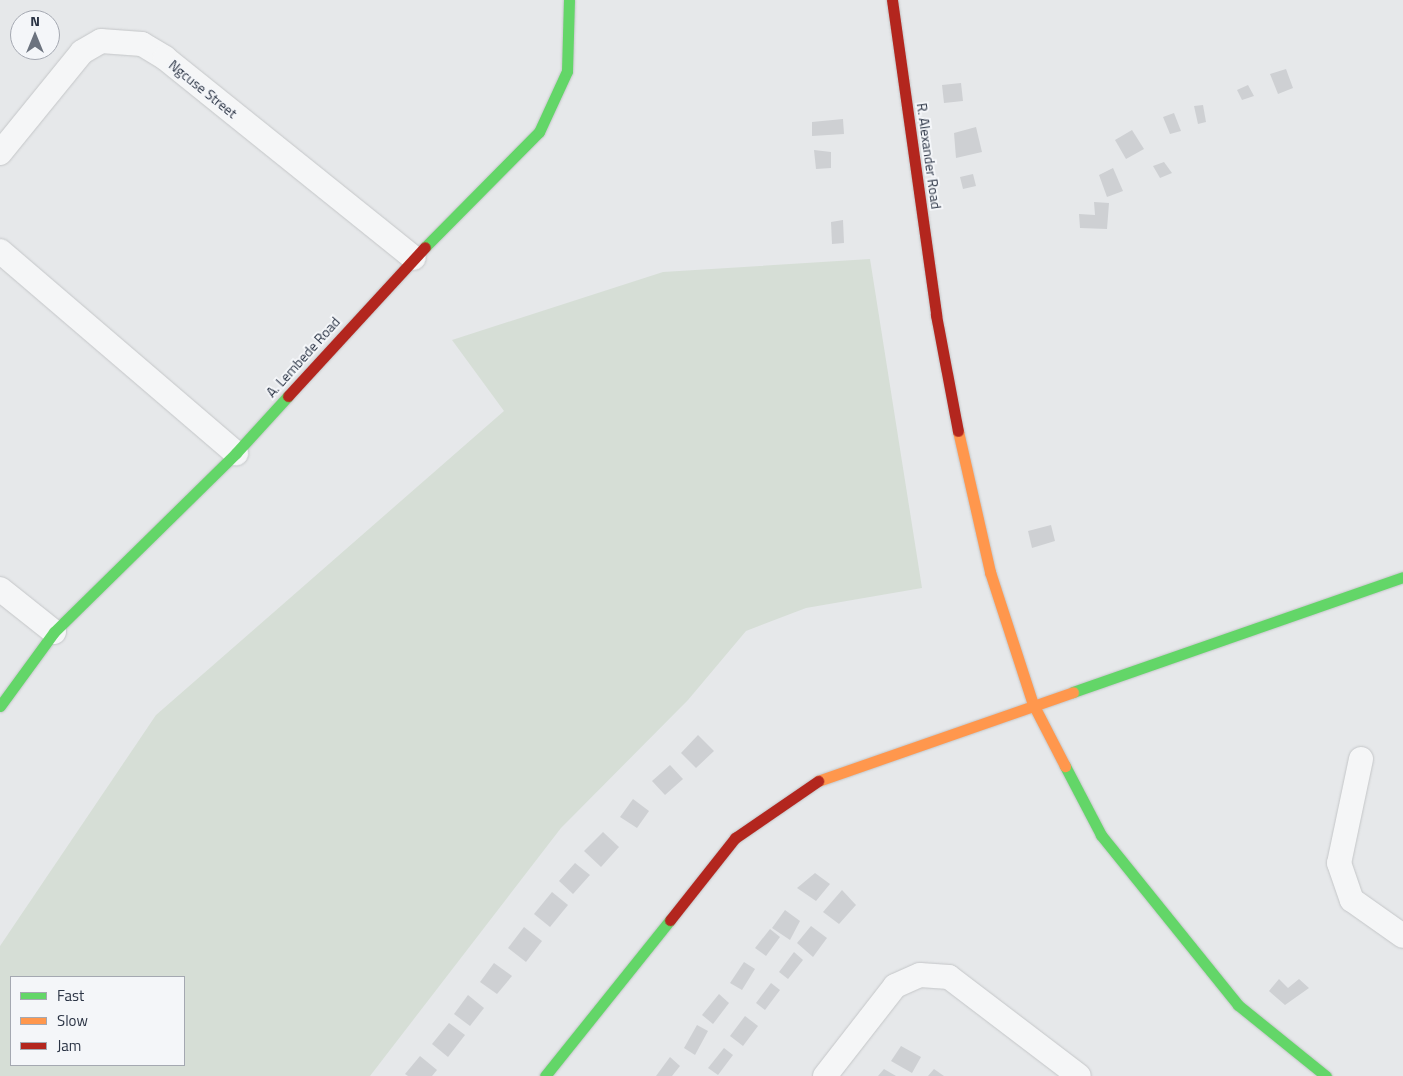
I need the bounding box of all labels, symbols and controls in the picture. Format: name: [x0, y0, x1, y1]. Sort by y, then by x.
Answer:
north arrow: [10, 10, 60, 60]
text: N: [30, 10, 40, 31]
street label: Ngcuse Street: [166, 56, 240, 122]
street label: R. Alexander Road: [913, 102, 945, 210]
street label: A. Lembede Road: [263, 313, 343, 401]
legend: [10, 976, 185, 1066]
text: Fast: [57, 984, 84, 1007]
text: Slow: [57, 1009, 88, 1032]
text: Jam: [57, 1034, 81, 1057]

